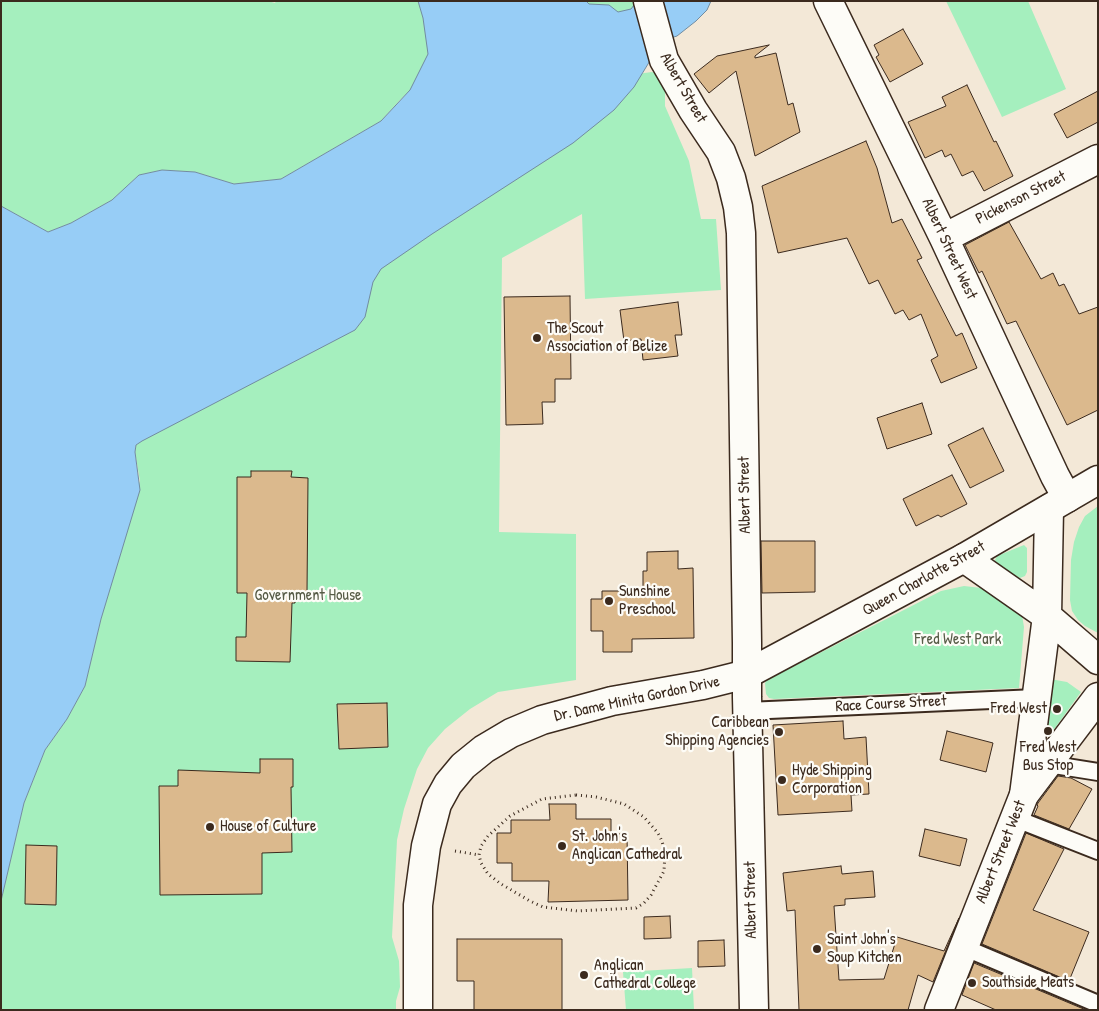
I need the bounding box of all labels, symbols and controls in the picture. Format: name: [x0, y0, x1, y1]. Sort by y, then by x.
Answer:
street label: Albert Street: [655, 50, 711, 126]
street label: Pickenson Street: [973, 167, 1069, 229]
street label: Albert Street West: [917, 195, 981, 303]
place label: The Scout Association of Belize: [547, 319, 667, 357]
marker: The Scout Association of Belize: [531, 332, 543, 344]
street label: Albert Street: [735, 456, 755, 534]
street label: Queen Charlotte Street: [859, 537, 989, 621]
place label: Sunshine Preschool: [619, 582, 675, 620]
park label: Government House: [255, 586, 361, 606]
marker: Sunshine Preschool: [603, 595, 615, 607]
park label: Fred West Park: [915, 630, 1001, 650]
street label: Dr. Dame Minita Gordon Drive: [552, 672, 722, 726]
street label: Race Course Street: [835, 692, 947, 716]
place label: Fred West: [991, 699, 1047, 719]
marker: Fred West: [1051, 703, 1063, 715]
place label: Caribbean Shipping Agencies: [665, 713, 769, 751]
marker: Fred West Bus Stop: [1042, 725, 1054, 737]
marker: Caribbean Shipping Agencies: [773, 726, 785, 738]
place label: Fred West Bus Stop: [1020, 738, 1076, 776]
place label: Hyde Shipping Corporation: [792, 761, 872, 799]
marker: Hyde Shipping Corporation: [776, 774, 788, 786]
street label: Albert Street West: [972, 798, 1030, 906]
place label: House of Culture: [220, 817, 316, 837]
marker: House of Culture: [204, 821, 216, 833]
place label: St. John's Anglican Cathedral: [572, 827, 682, 865]
marker: St. John's Anglican Cathedral: [556, 840, 568, 852]
street label: Albert Street: [741, 861, 761, 939]
place label: Saint John's Soup Kitchen: [827, 930, 902, 968]
marker: Saint John's Soup Kitchen: [811, 943, 823, 955]
place label: Anglican Cathedral College: [594, 956, 696, 994]
marker: Anglican Cathedral College: [578, 969, 590, 981]
place label: Southside Meats: [982, 973, 1074, 993]
marker: Southside Meats: [966, 977, 978, 989]

